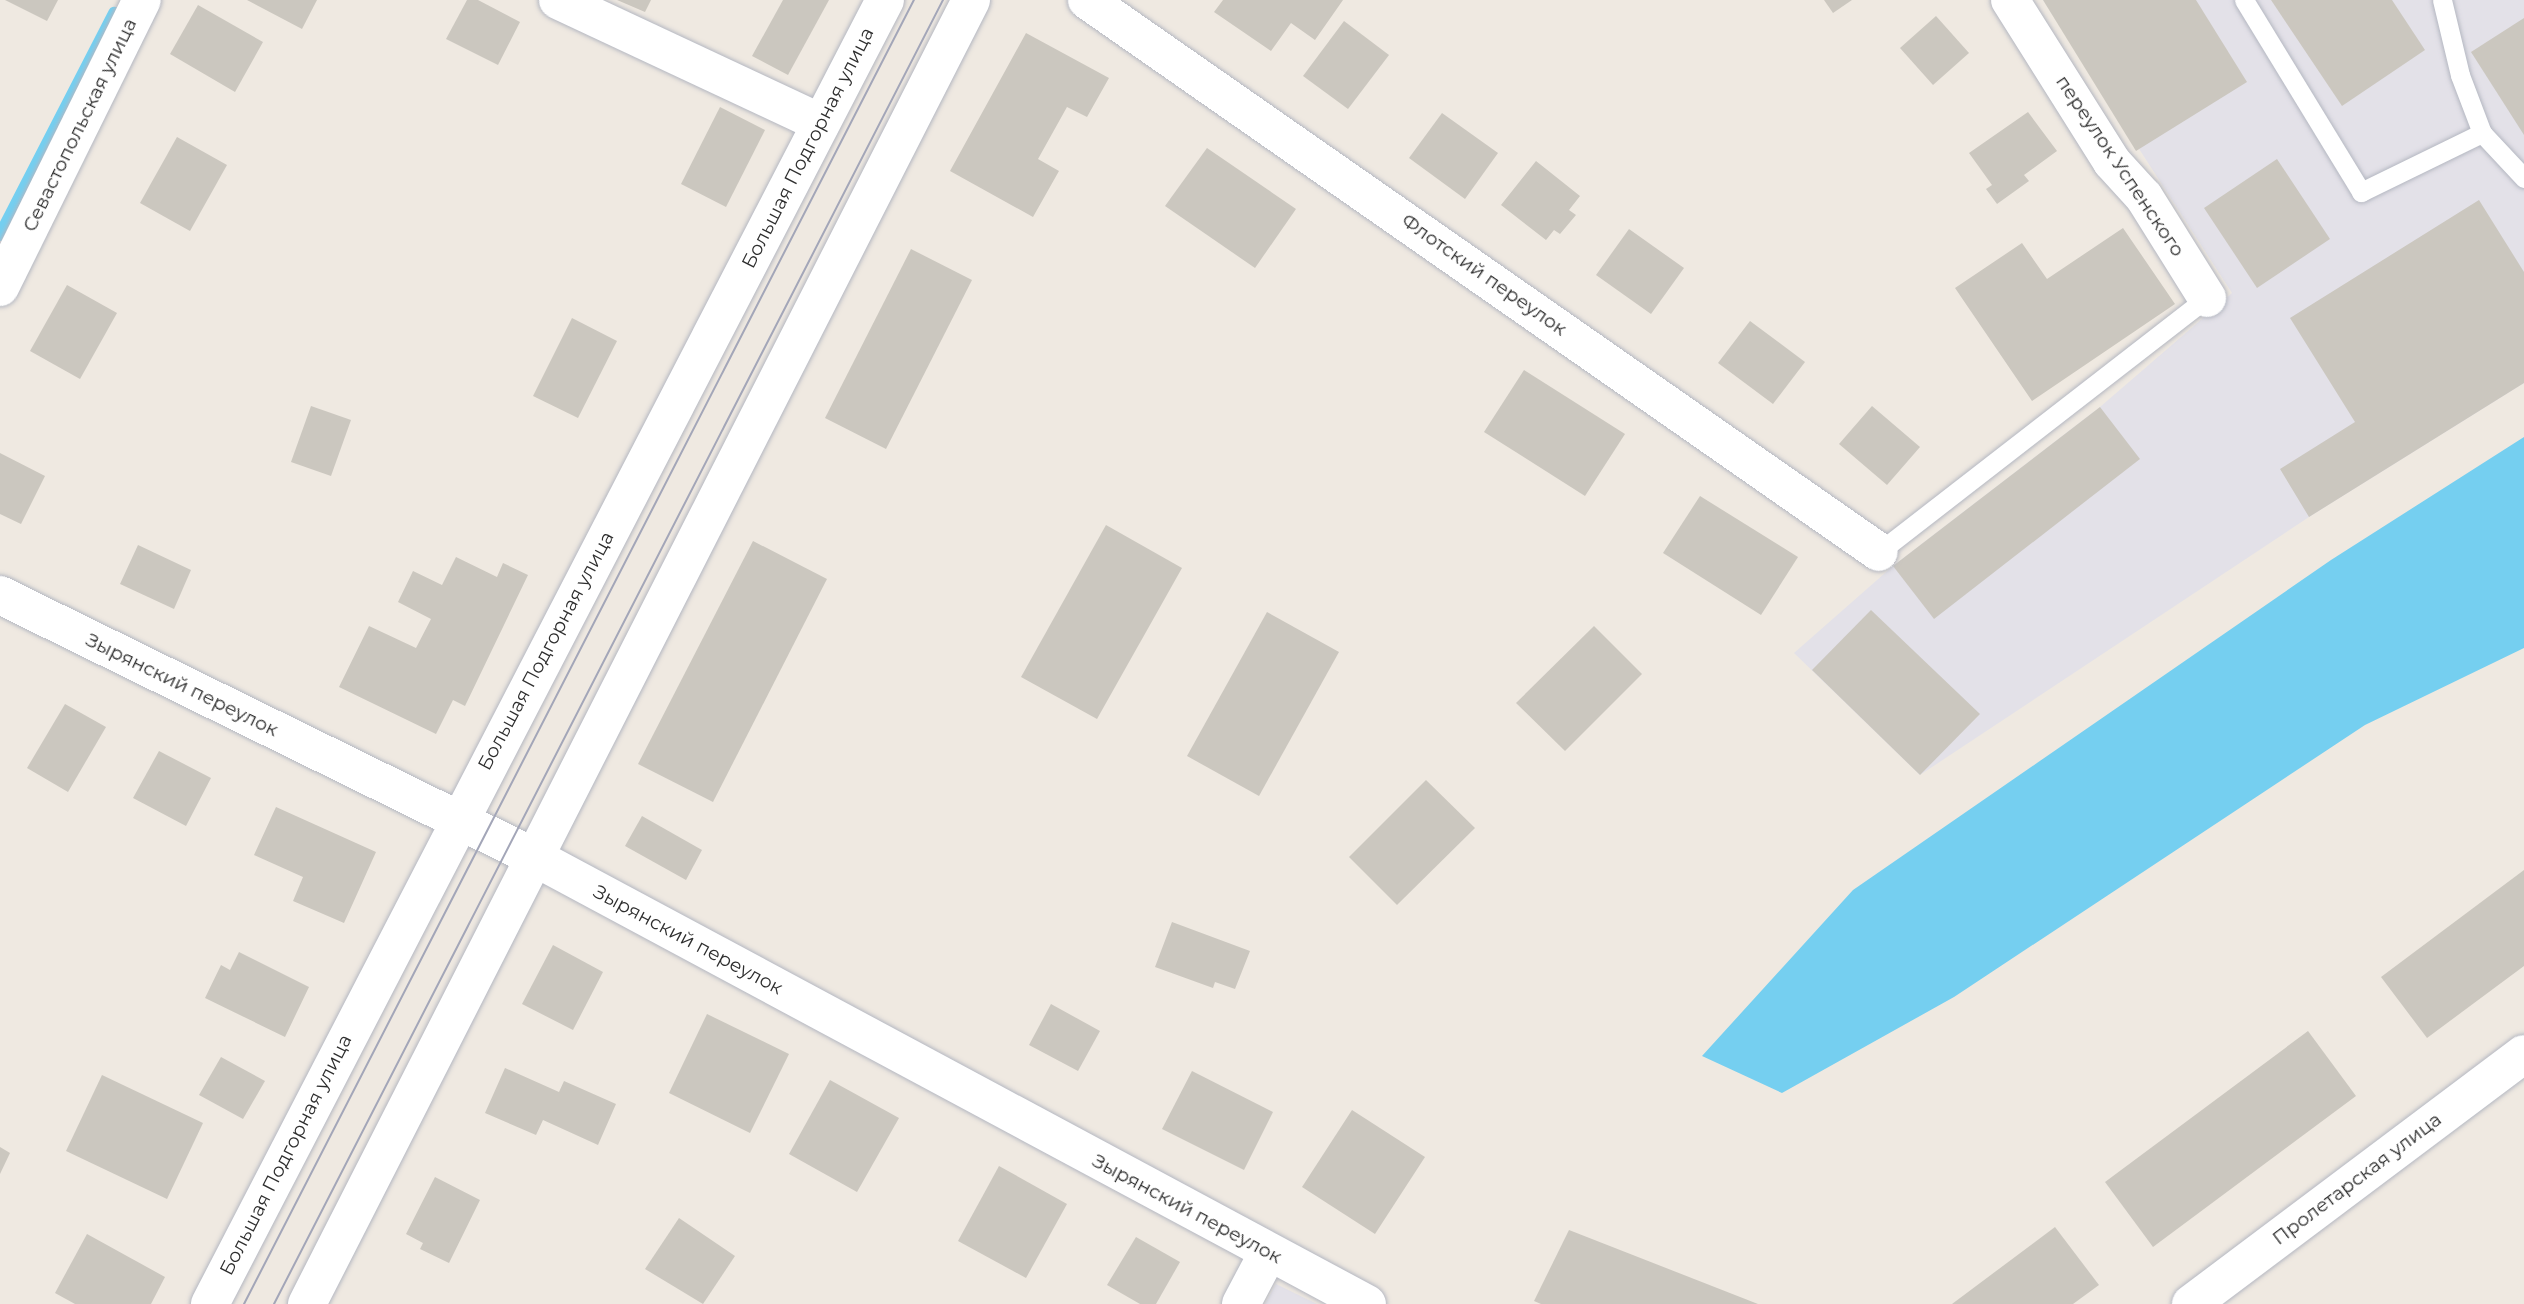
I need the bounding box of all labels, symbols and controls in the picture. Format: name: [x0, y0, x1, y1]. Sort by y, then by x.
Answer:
street label: Севастопольская улица: [18, 15, 142, 235]
street label: Большая Подгорная улица: [737, 24, 879, 272]
street label: переулок Успенского: [2051, 71, 2189, 261]
street label: Флотский переулок: [1397, 209, 1571, 341]
street label: Большая Подгорная улица: [473, 528, 619, 774]
street label: Зырянский переулок: [82, 628, 282, 742]
street label: Зырянский переулок: [589, 880, 787, 1000]
street label: Большая Подгорная улица: [215, 1031, 357, 1279]
street label: Пролетарская улица: [2268, 1108, 2446, 1250]
street label: Зырянский переулок: [1088, 1149, 1286, 1269]

